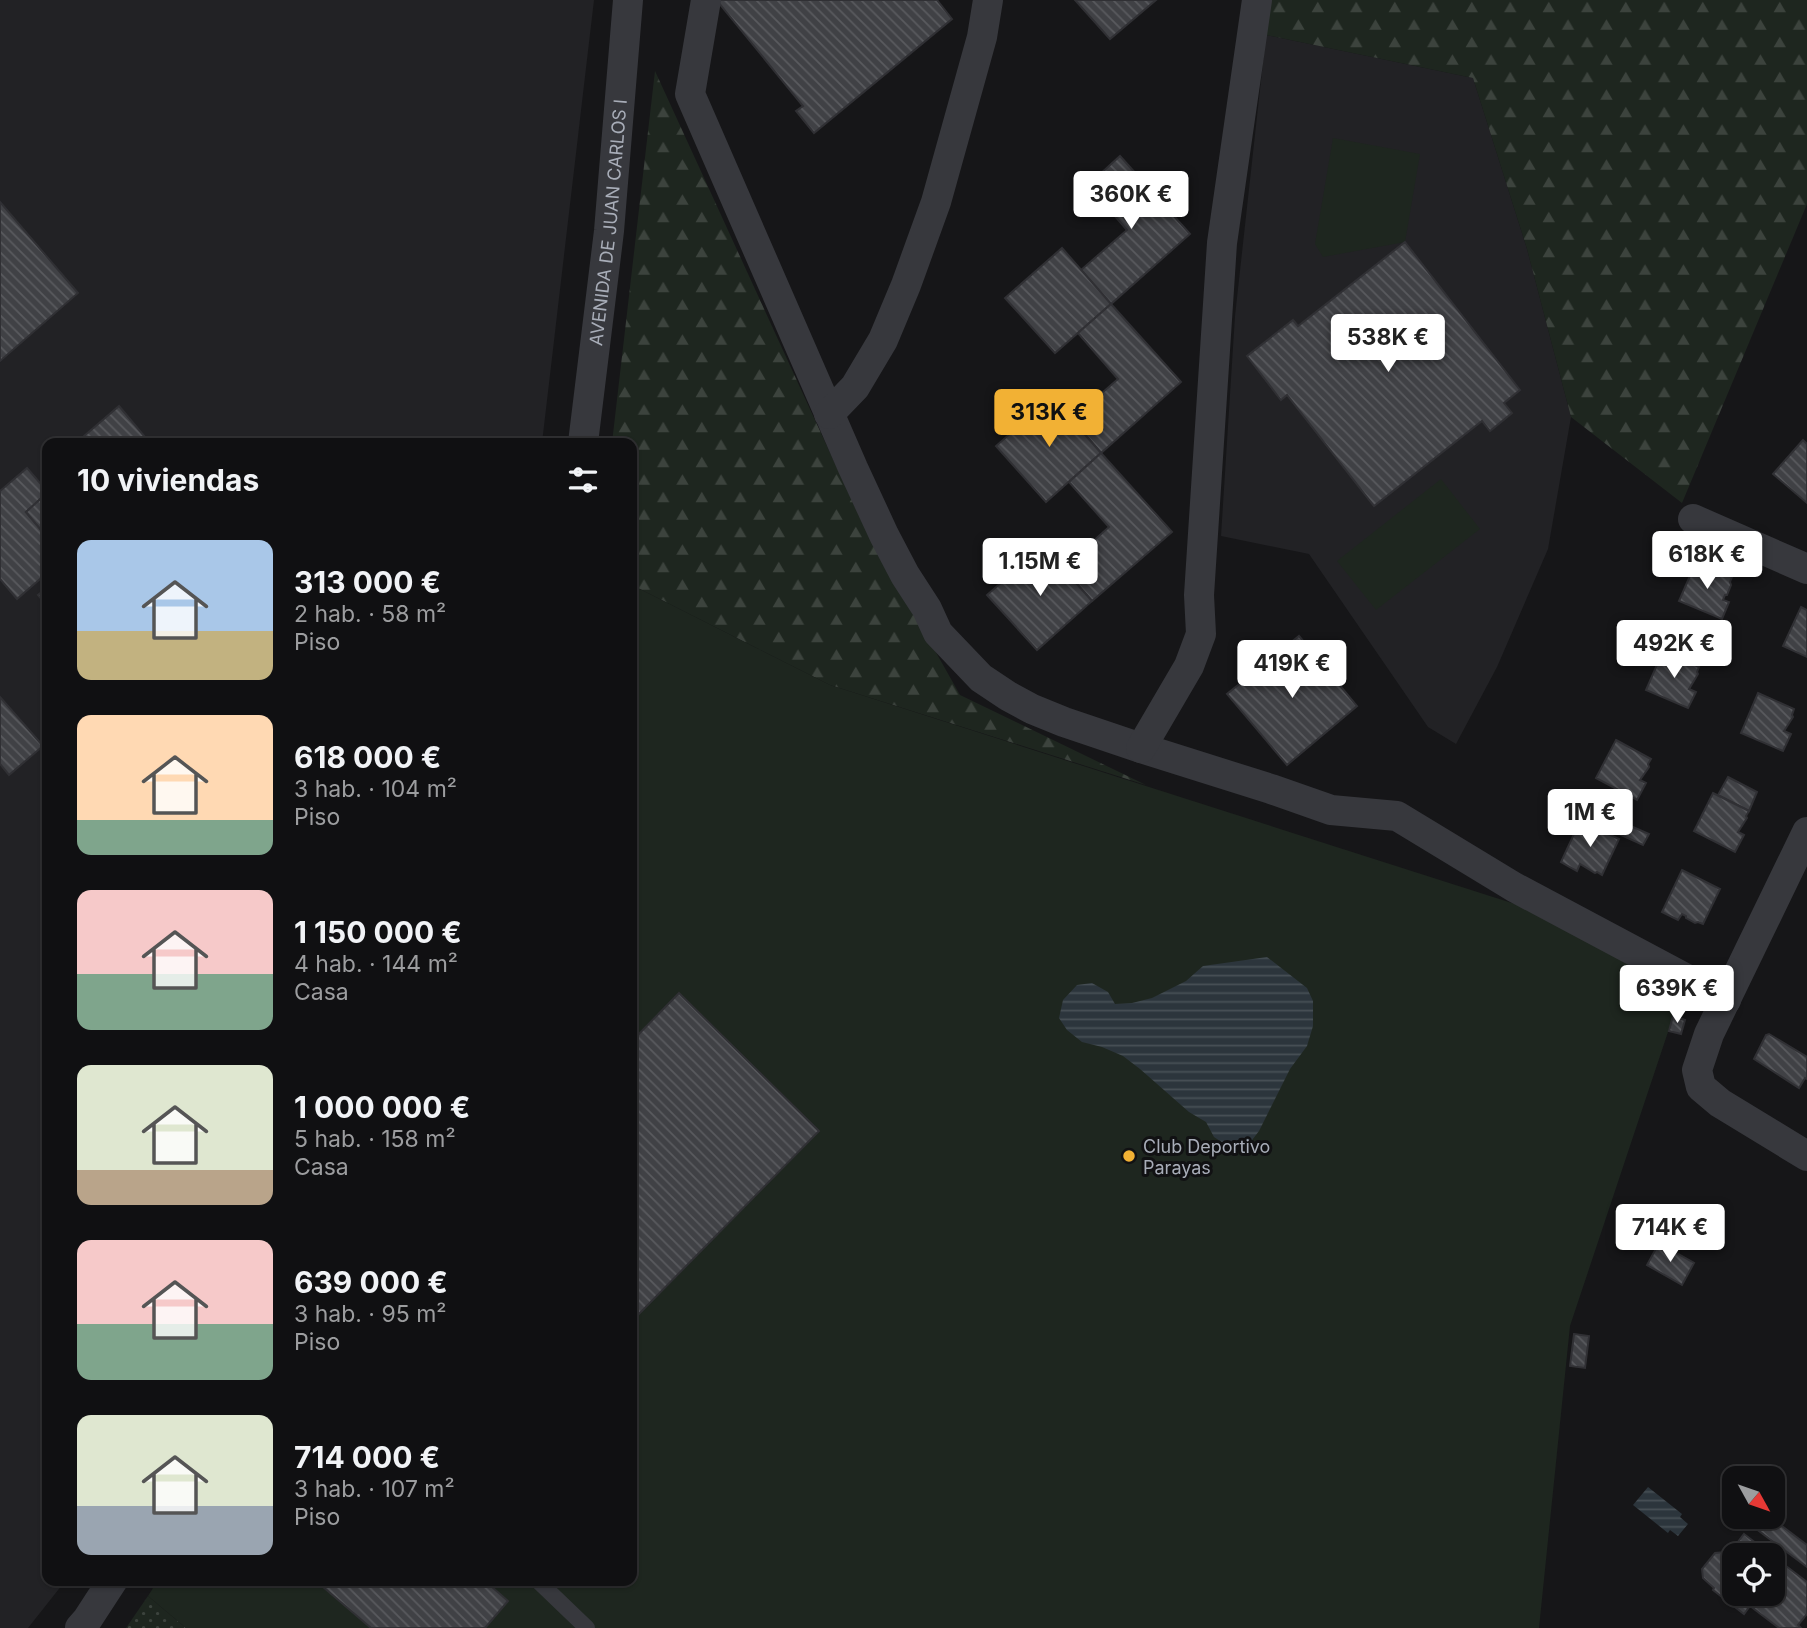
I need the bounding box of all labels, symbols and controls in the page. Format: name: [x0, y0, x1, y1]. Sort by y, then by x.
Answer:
street label: AVENIDA DE JUAN CARLOS I: [585, 98, 630, 347]
pin: 360K €: [1074, 172, 1188, 231]
text: 360K €: [1089, 180, 1173, 208]
pin: 538K €: [1331, 314, 1445, 374]
text: 538K €: [1347, 323, 1429, 351]
pin: 313K €: [992, 390, 1106, 449]
text: 313K €: [1010, 398, 1088, 426]
icon: filters: [564, 461, 602, 499]
text: 10 viviendas: [77, 462, 259, 498]
pin: 618K €: [1650, 532, 1764, 591]
pin: 1.15M €: [975, 538, 1105, 598]
text: 618K €: [1668, 540, 1746, 568]
text: 1.15M €: [999, 547, 1081, 575]
text: 313 000 €: [294, 564, 441, 600]
icon: home: [133, 568, 217, 652]
text: 2 hab. · 58 m²: [294, 600, 446, 628]
pin: 492K €: [1617, 620, 1731, 680]
text: Piso: [294, 628, 340, 656]
text: 492K €: [1633, 629, 1715, 657]
pin: 419K €: [1235, 640, 1349, 700]
text: 419K €: [1253, 649, 1331, 677]
text: 618 000 €: [294, 739, 441, 775]
icon: home: [133, 743, 217, 827]
text: 3 hab. · 104 m²: [294, 775, 457, 803]
pin: 1M €: [1549, 790, 1631, 849]
text: 1M €: [1564, 798, 1616, 826]
text: Piso: [294, 803, 340, 831]
text: 1 150 000 €: [294, 914, 462, 950]
icon: home: [133, 918, 217, 1002]
text: 4 hab. · 144 m²: [294, 950, 458, 978]
pin: 639K €: [1620, 965, 1734, 1025]
text: 639K €: [1636, 974, 1718, 1002]
text: Casa: [294, 978, 349, 1006]
text: 1 000 000 €: [294, 1089, 470, 1125]
icon: home: [133, 1093, 217, 1177]
text: 5 hab. · 158 m²: [294, 1125, 456, 1153]
place label: Club Deportivo Parayas: [1143, 1136, 1270, 1178]
marker: Club Deportivo Parayas: [1121, 1148, 1137, 1164]
text: Casa: [294, 1153, 349, 1181]
pin: 714K €: [1613, 1204, 1727, 1264]
text: 714K €: [1632, 1213, 1708, 1241]
text: 639 000 €: [294, 1264, 448, 1300]
icon: home: [133, 1268, 217, 1352]
text: 3 hab. · 95 m²: [294, 1300, 447, 1328]
text: Piso: [294, 1328, 340, 1356]
text: 714 000 €: [294, 1439, 440, 1475]
icon: home: [133, 1443, 217, 1527]
north arrow: [1722, 1466, 1785, 1530]
map controls: [1722, 1466, 1785, 1606]
text: 3 hab. · 107 m²: [294, 1475, 455, 1503]
text: Piso: [294, 1503, 340, 1531]
button: locate: [1722, 1543, 1785, 1606]

